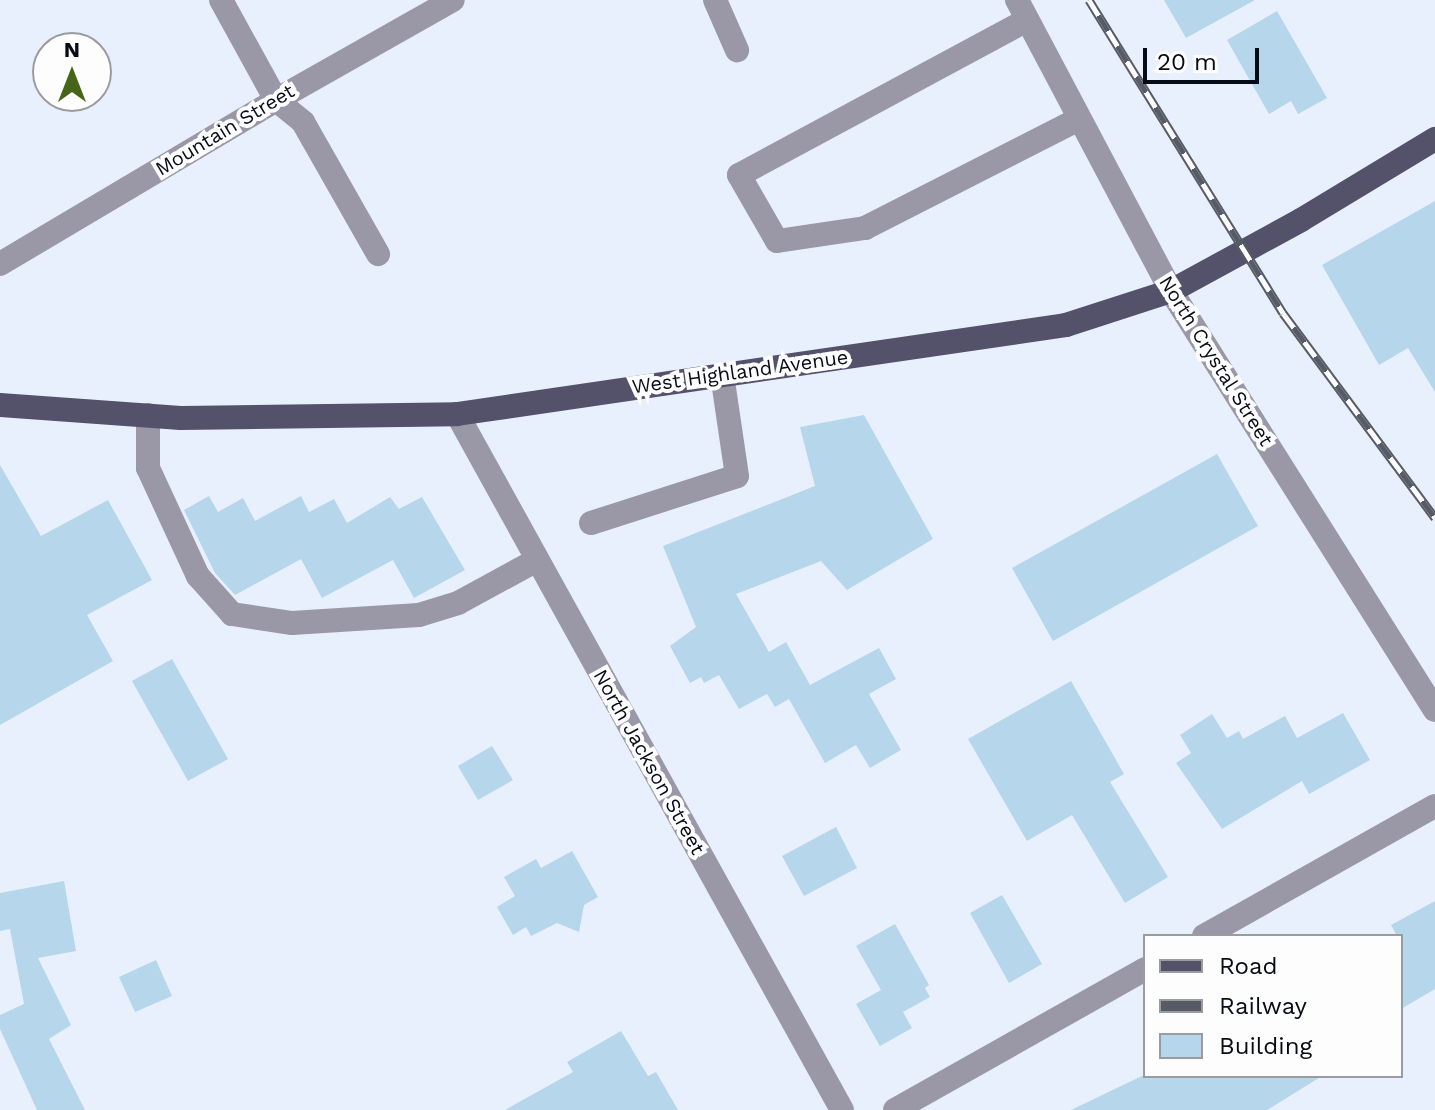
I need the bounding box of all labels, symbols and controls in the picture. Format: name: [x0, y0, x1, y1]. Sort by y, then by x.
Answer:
north arrow: [32, 32, 112, 112]
scale bar: [1147, 32, 1263, 82]
text: N: [64, 37, 80, 62]
text: 20 m: [1157, 48, 1217, 76]
street label: Mountain Street: [151, 79, 299, 181]
street label: North Crystal Street: [1154, 271, 1278, 451]
street label: West Highland Avenue: [630, 345, 850, 399]
street label: North Jackson Street: [588, 665, 710, 859]
legend: [1143, 934, 1403, 1078]
text: Road: [1219, 952, 1278, 980]
text: Railway: [1219, 992, 1307, 1020]
text: Building: [1219, 1032, 1312, 1060]

